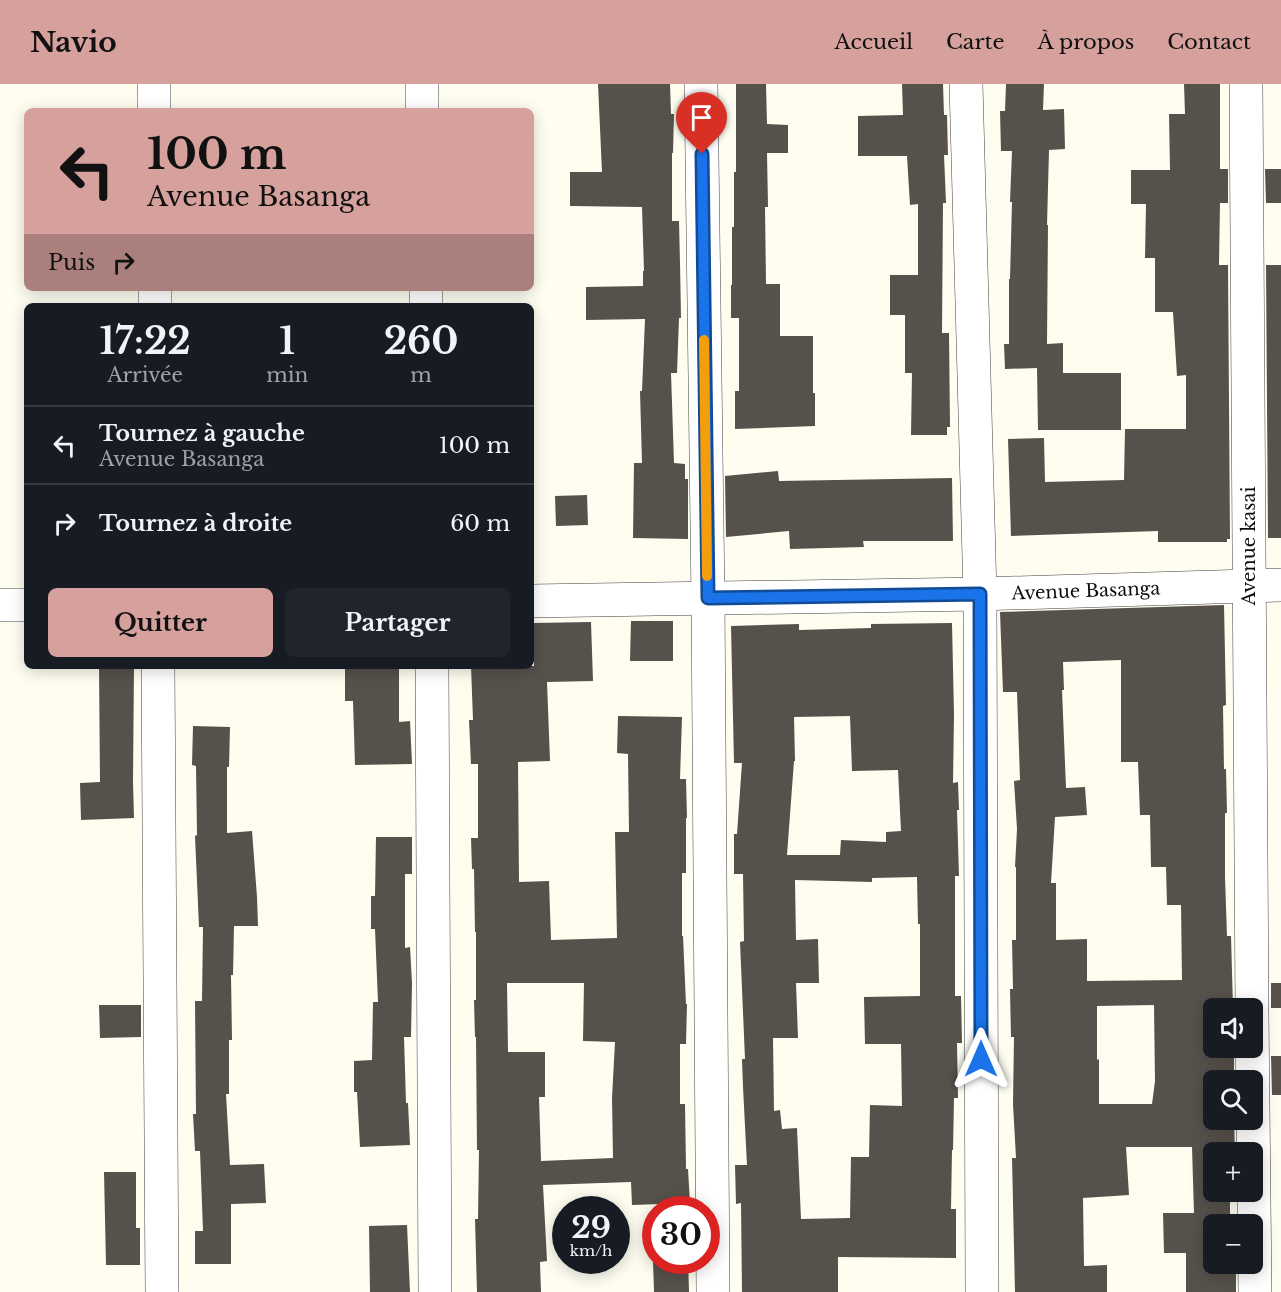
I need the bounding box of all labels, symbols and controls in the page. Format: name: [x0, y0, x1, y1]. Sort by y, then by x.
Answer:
text: Navio: [30, 25, 117, 60]
text: Accueil: [835, 29, 913, 55]
text: Carte: [946, 29, 1005, 55]
text: À propos: [1038, 29, 1134, 55]
text: Contact: [1167, 29, 1251, 55]
pin: [676, 92, 727, 154]
icon: arrive: [685, 101, 718, 134]
text: 100 m: [147, 128, 286, 180]
icon: left: [48, 132, 126, 210]
text: Avenue Basanga: [147, 180, 370, 213]
icon: right: [107, 246, 140, 279]
text: Puis: [48, 249, 95, 276]
text: 17:22: [99, 319, 191, 364]
text: 1: [279, 319, 295, 364]
text: 260: [384, 319, 459, 364]
text: Arrivée: [107, 363, 183, 387]
text: min: [266, 363, 308, 387]
text: m: [410, 363, 432, 387]
text: Tournez à gauche: [99, 420, 305, 447]
icon: left: [48, 429, 81, 462]
text: 100 m: [439, 432, 510, 459]
text: Avenue Basanga: [99, 447, 264, 471]
street label: Avenue kasai: [1238, 486, 1260, 607]
icon: right: [48, 507, 81, 540]
text: Tournez à droite: [99, 510, 292, 537]
text: 60 m: [450, 510, 510, 537]
street label: Avenue Basanga: [1010, 577, 1161, 605]
button: Quitter: [48, 588, 273, 657]
button: Partager: [285, 588, 510, 657]
map controls: [1203, 998, 1263, 1274]
button: sound: [1203, 998, 1263, 1058]
position arrow: [949, 1027, 1013, 1091]
button: search: [1203, 1070, 1263, 1130]
button: +: [1203, 1142, 1263, 1202]
speed limit sign: 30: [642, 1196, 720, 1274]
text: 29: [571, 1209, 611, 1246]
button: −: [1203, 1214, 1263, 1274]
text: km/h: [570, 1241, 612, 1260]

